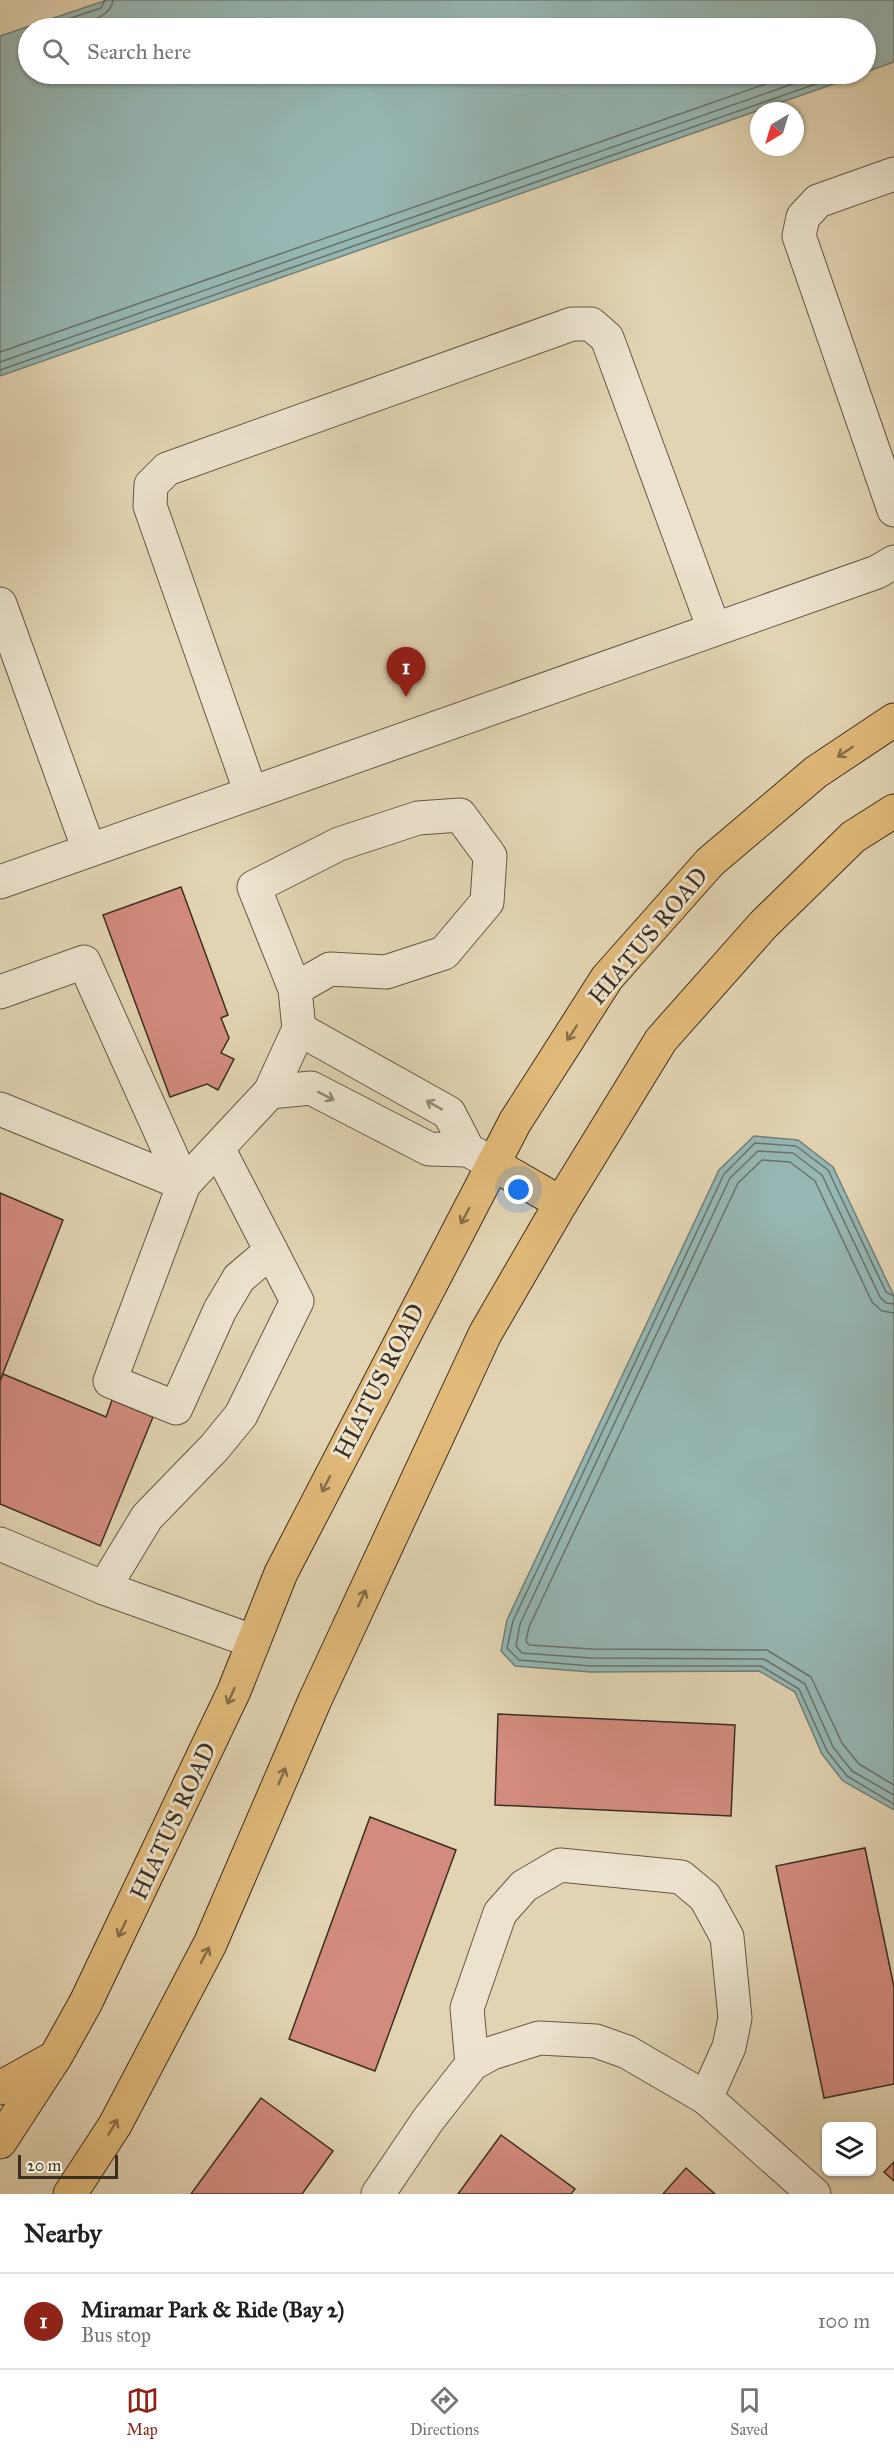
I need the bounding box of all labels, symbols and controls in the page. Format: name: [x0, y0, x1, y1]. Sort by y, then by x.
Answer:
search box: [18, 18, 876, 84]
icon: search: [39, 35, 72, 68]
text: Search here: [87, 38, 191, 65]
north arrow: [750, 102, 804, 156]
pin: 1: [386, 648, 426, 697]
one-way arrow: [837, 746, 854, 759]
street label: HIATUS ROAD: [582, 861, 714, 1011]
one-way arrow: [566, 1024, 578, 1041]
one-way arrow: [317, 1091, 335, 1103]
one-way arrow: [426, 1099, 443, 1111]
your location: [504, 1175, 533, 1204]
one-way arrow: [459, 1207, 471, 1224]
street label: HIATUS ROAD: [327, 1298, 431, 1464]
one-way arrow: [320, 1475, 332, 1492]
one-way arrow: [357, 1590, 368, 1608]
one-way arrow: [225, 1686, 236, 1704]
street label: HIATUS ROAD: [123, 1737, 223, 1905]
one-way arrow: [277, 1767, 288, 1786]
one-way arrow: [115, 1920, 127, 1938]
one-way arrow: [199, 1947, 211, 1964]
one-way arrow: [108, 2119, 120, 2136]
map controls: [822, 2122, 876, 2176]
button: layers: [822, 2122, 876, 2176]
scale bar: [18, 2152, 118, 2180]
text: 20 m: [27, 2156, 61, 2175]
text: Nearby: [24, 2217, 102, 2249]
text: Miramar Park & Ride (Bay 2): [81, 2296, 344, 2323]
text: 1: [40, 2309, 47, 2333]
text: 100 m: [818, 2309, 870, 2333]
text: Bus stop: [81, 2323, 151, 2347]
tab: Map: [126, 2384, 159, 2439]
tab: Directions: [410, 2384, 479, 2439]
tab: Saved: [730, 2384, 768, 2439]

